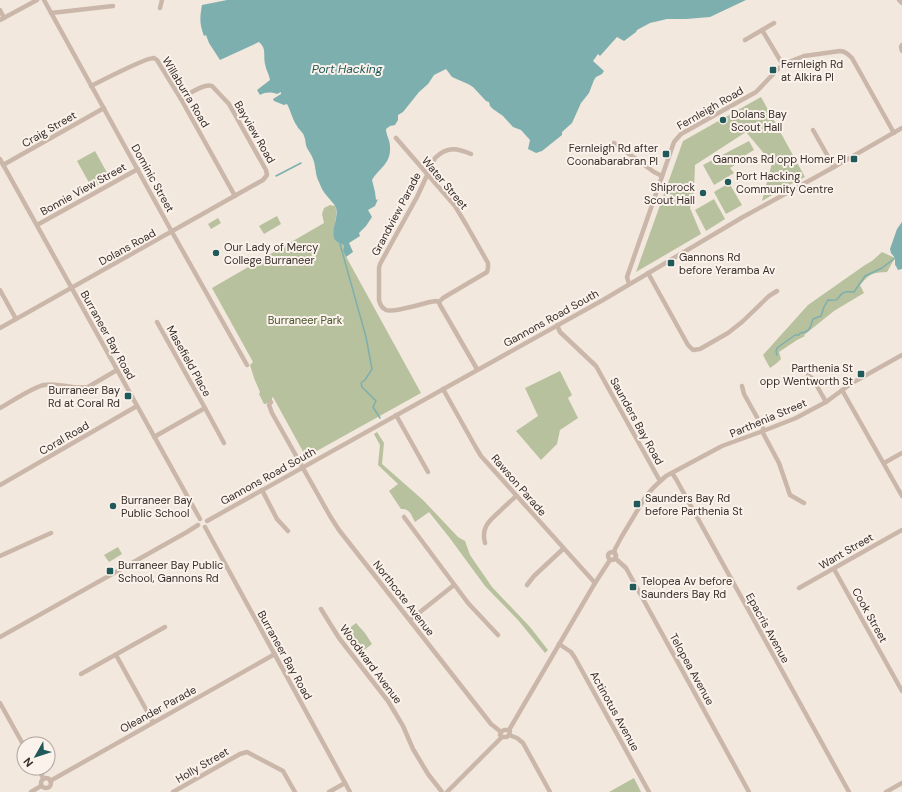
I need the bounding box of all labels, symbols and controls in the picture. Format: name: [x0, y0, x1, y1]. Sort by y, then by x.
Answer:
street label: Willaburra Road: [159, 54, 213, 130]
place label: Fernleigh Rd at Alkira Pl: [781, 57, 843, 84]
water label: Port Hacking: [312, 61, 383, 77]
marker: Fernleigh Rd at Alkira Pl: [768, 65, 778, 75]
street label: Fernleigh Road: [674, 83, 746, 133]
street label: Bayview Road: [231, 98, 279, 166]
place label: Dolans Bay Scout Hall: [731, 107, 787, 134]
street label: Craig Street: [19, 108, 79, 150]
marker: Dolans Bay Scout Hall: [718, 115, 728, 125]
street label: Dominic Street: [128, 141, 178, 215]
place label: Fernleigh Rd after Coonabarabran Pl: [567, 141, 658, 168]
marker: Fernleigh Rd after Coonabarabran Pl: [661, 149, 671, 159]
place label: Gannons Rd opp Homer Pl: [713, 152, 846, 166]
street label: Water Street: [419, 154, 471, 212]
marker: Gannons Rd opp Homer Pl: [849, 154, 859, 164]
street label: Bonnie View Street: [38, 160, 128, 218]
place label: Port Hacking Community Centre: [736, 169, 834, 196]
street label: Grandview Parade: [368, 170, 424, 258]
marker: Port Hacking Community Centre: [723, 177, 733, 187]
place label: Shiprock Scout Hall: [644, 180, 695, 207]
marker: Shiprock Scout Hall: [698, 188, 708, 198]
street label: Dolans Road: [96, 226, 158, 268]
place label: Our Lady of Mercy College Burraneer: [224, 240, 319, 267]
marker: Our Lady of Mercy College Burraneer: [211, 248, 221, 258]
place label: Gannons Rd before Yeramba Av: [679, 250, 775, 277]
marker: Gannons Rd before Yeramba Av: [666, 258, 676, 268]
street label: Gannons Road South: [501, 286, 601, 350]
street label: Burraneer Bay Road: [78, 288, 138, 382]
park label: Burraneer Park: [268, 313, 343, 327]
street label: Masefield Place: [164, 323, 214, 399]
place label: Parthenia St opp Wentworth St: [760, 361, 853, 388]
marker: Parthenia St opp Wentworth St: [856, 369, 866, 379]
street label: Saunders Bay Road: [607, 375, 667, 467]
place label: Burraneer Bay Rd at Coral Rd: [48, 383, 120, 410]
marker: Burraneer Bay Rd at Coral Rd: [123, 391, 133, 401]
street label: Parthenia Street: [727, 396, 809, 440]
street label: Coral Road: [36, 418, 92, 458]
street label: Gannons Road South: [218, 444, 318, 508]
street label: Rawson Parade: [488, 451, 550, 519]
place label: Saunders Bay Rd before Parthenia St: [645, 491, 743, 518]
place label: Burraneer Bay Public School: [121, 493, 192, 520]
marker: Saunders Bay Rd before Parthenia St: [632, 499, 642, 509]
marker: Burraneer Bay Public School: [108, 501, 118, 511]
street label: Want Street: [816, 530, 876, 572]
street label: Northcote Avenue: [370, 557, 438, 639]
place label: Burraneer Bay Public School, Gannons Rd: [118, 558, 223, 585]
marker: Burraneer Bay Public School, Gannons Rd: [105, 566, 115, 576]
place label: Telopea Av before Saunders Bay Rd: [641, 574, 732, 601]
marker: Telopea Av before Saunders Bay Rd: [628, 582, 638, 592]
street label: Cook Street: [849, 585, 891, 645]
street label: Epacris Avenue: [743, 591, 793, 665]
street label: Burraneer Bay Road: [255, 608, 315, 702]
street label: Woodward Avenue: [337, 622, 405, 706]
street label: Telopea Avenue: [667, 631, 717, 707]
street label: Actinotus Avenue: [587, 669, 643, 753]
street label: Oleander Parade: [117, 682, 199, 736]
north arrow: [16, 736, 56, 776]
street label: Holly Street: [173, 744, 231, 786]
text: N: [20, 755, 36, 770]

